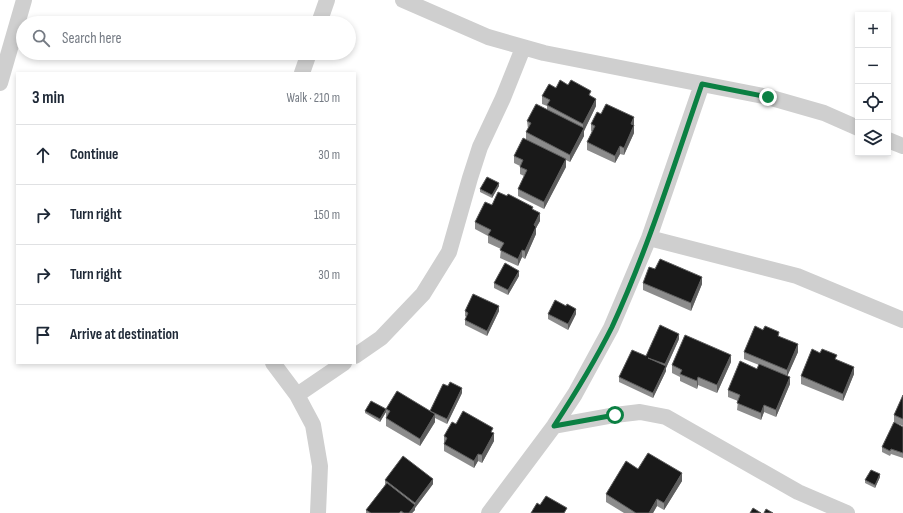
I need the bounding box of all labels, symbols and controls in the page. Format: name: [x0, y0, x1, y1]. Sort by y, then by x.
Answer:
map controls: [855, 12, 891, 156]
button: +: [855, 12, 891, 48]
search box: [16, 16, 356, 60]
icon: search: [30, 27, 52, 49]
text: Search here: [62, 29, 122, 48]
button: −: [855, 48, 891, 84]
button: locate: [855, 84, 891, 120]
text: 3 min: [32, 88, 65, 108]
route end: [759, 88, 777, 106]
text: Walk · 210 m: [287, 90, 340, 106]
button: layers: [855, 120, 891, 156]
icon: ahead: [32, 144, 54, 166]
text: Continue: [70, 145, 119, 164]
text: 30 m: [318, 147, 340, 163]
icon: right: [32, 204, 54, 226]
text: Turn right: [70, 205, 122, 224]
text: 150 m: [314, 207, 340, 223]
icon: right: [32, 264, 54, 286]
text: Turn right: [70, 265, 122, 284]
text: 30 m: [318, 267, 340, 283]
icon: arrive: [32, 324, 54, 346]
text: Arrive at destination: [70, 325, 179, 344]
route start: [606, 406, 624, 424]

